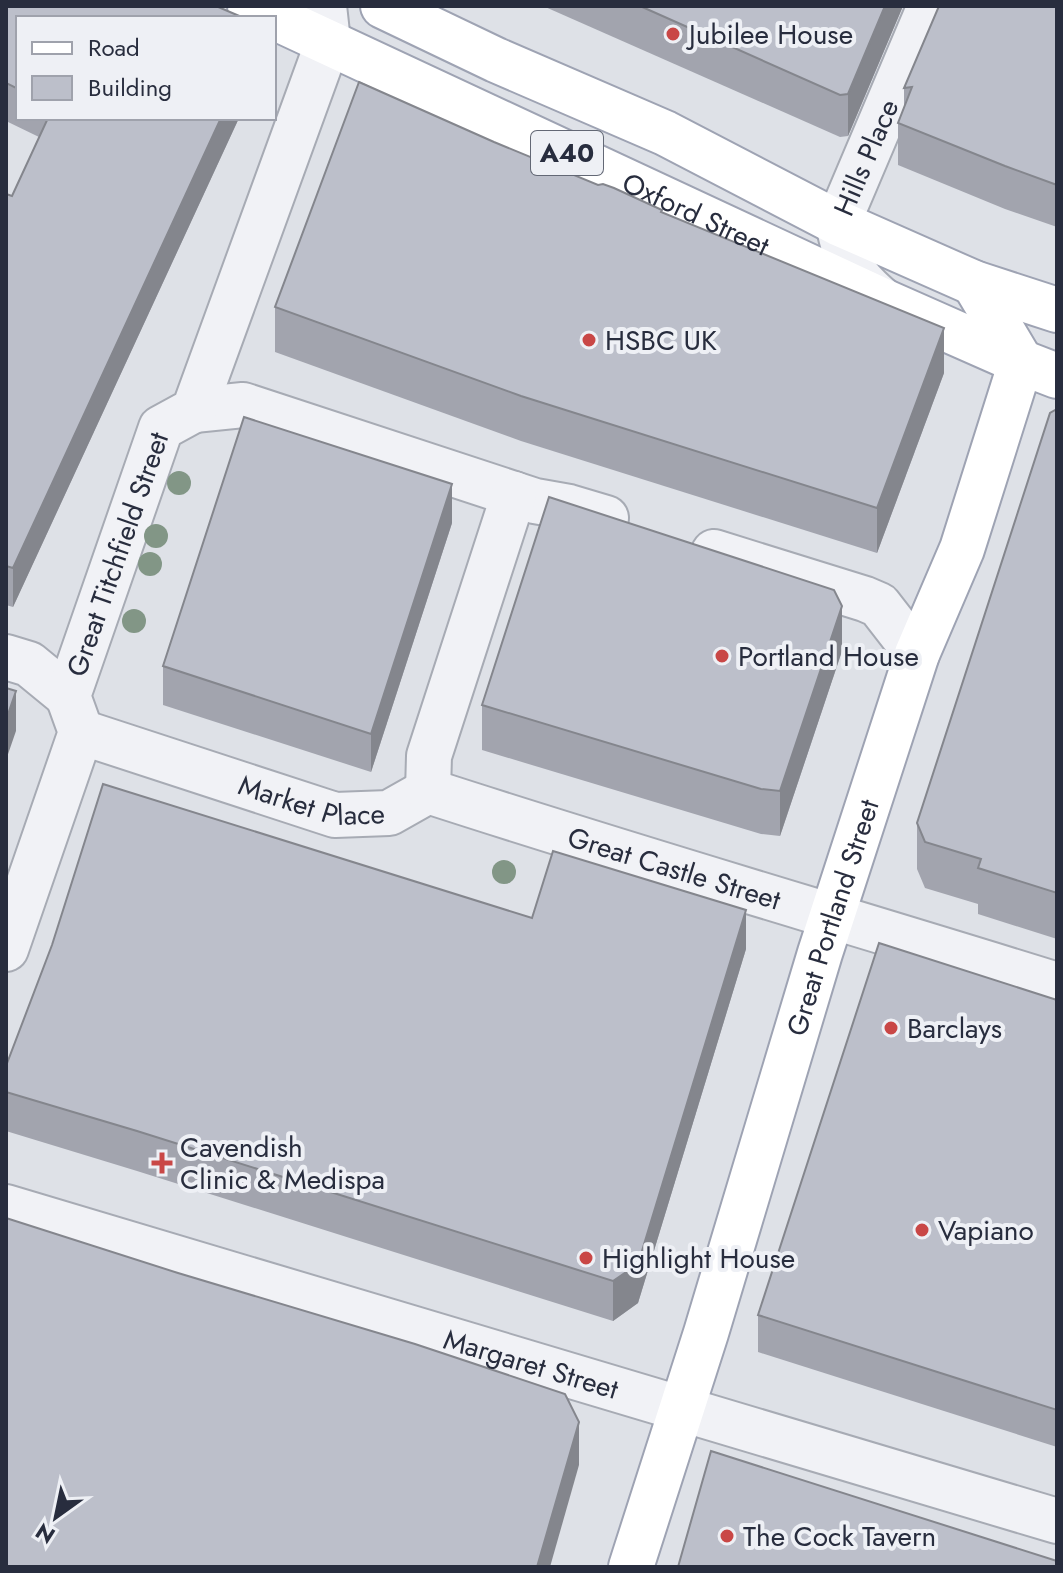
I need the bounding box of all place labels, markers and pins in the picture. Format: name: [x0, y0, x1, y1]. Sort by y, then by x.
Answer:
place label: Jubilee House: [685, 14, 853, 55]
marker: Jubilee House: [664, 25, 682, 43]
place label: HSBC UK: [605, 320, 717, 361]
marker: HSBC UK: [580, 331, 598, 349]
place label: Portland House: [738, 636, 919, 677]
marker: Portland House: [713, 647, 731, 665]
place label: Barclays: [907, 1008, 1002, 1049]
marker: Barclays: [882, 1019, 900, 1037]
place label: Cavendish Clinic & Medispa: [180, 1127, 385, 1200]
marker: Cavendish Clinic & Medispa: [151, 1152, 173, 1174]
place label: Vapiano: [938, 1210, 1034, 1251]
marker: Vapiano: [913, 1221, 931, 1239]
place label: Highlight House: [602, 1238, 795, 1279]
marker: Highlight House: [577, 1249, 595, 1267]
place label: The Cock Tavern: [743, 1516, 936, 1557]
marker: The Cock Tavern: [718, 1527, 736, 1545]

